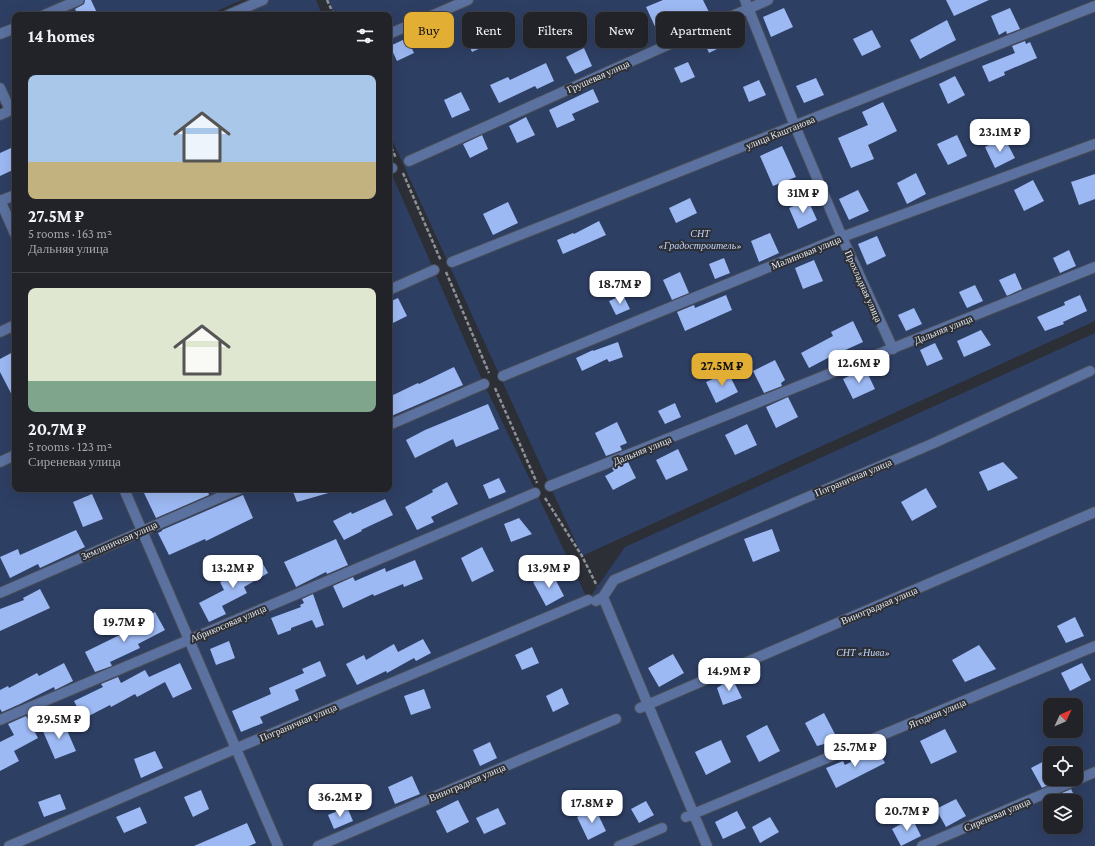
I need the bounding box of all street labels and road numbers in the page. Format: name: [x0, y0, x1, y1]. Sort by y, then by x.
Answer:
street label: Грушевая улица: [565, 58, 632, 95]
street label: улица Каштанова: [744, 113, 817, 151]
street label: Малиновая улица: [770, 233, 843, 271]
street label: Прохладная улица: [843, 249, 885, 324]
street label: Дальняя улица: [912, 313, 975, 346]
street label: Дальняя улица: [611, 434, 674, 467]
street label: Пограничная улица: [813, 456, 894, 499]
street label: Земляничная улица: [79, 519, 159, 562]
street label: Виноградная улица: [839, 584, 920, 627]
street label: Абрикосовая улица: [189, 602, 268, 644]
street label: Ягодная улица: [907, 696, 968, 730]
street label: Пограничная улица: [258, 701, 339, 744]
street label: Виноградная улица: [427, 761, 508, 804]
street label: Сиреневая улица: [962, 795, 1033, 833]

